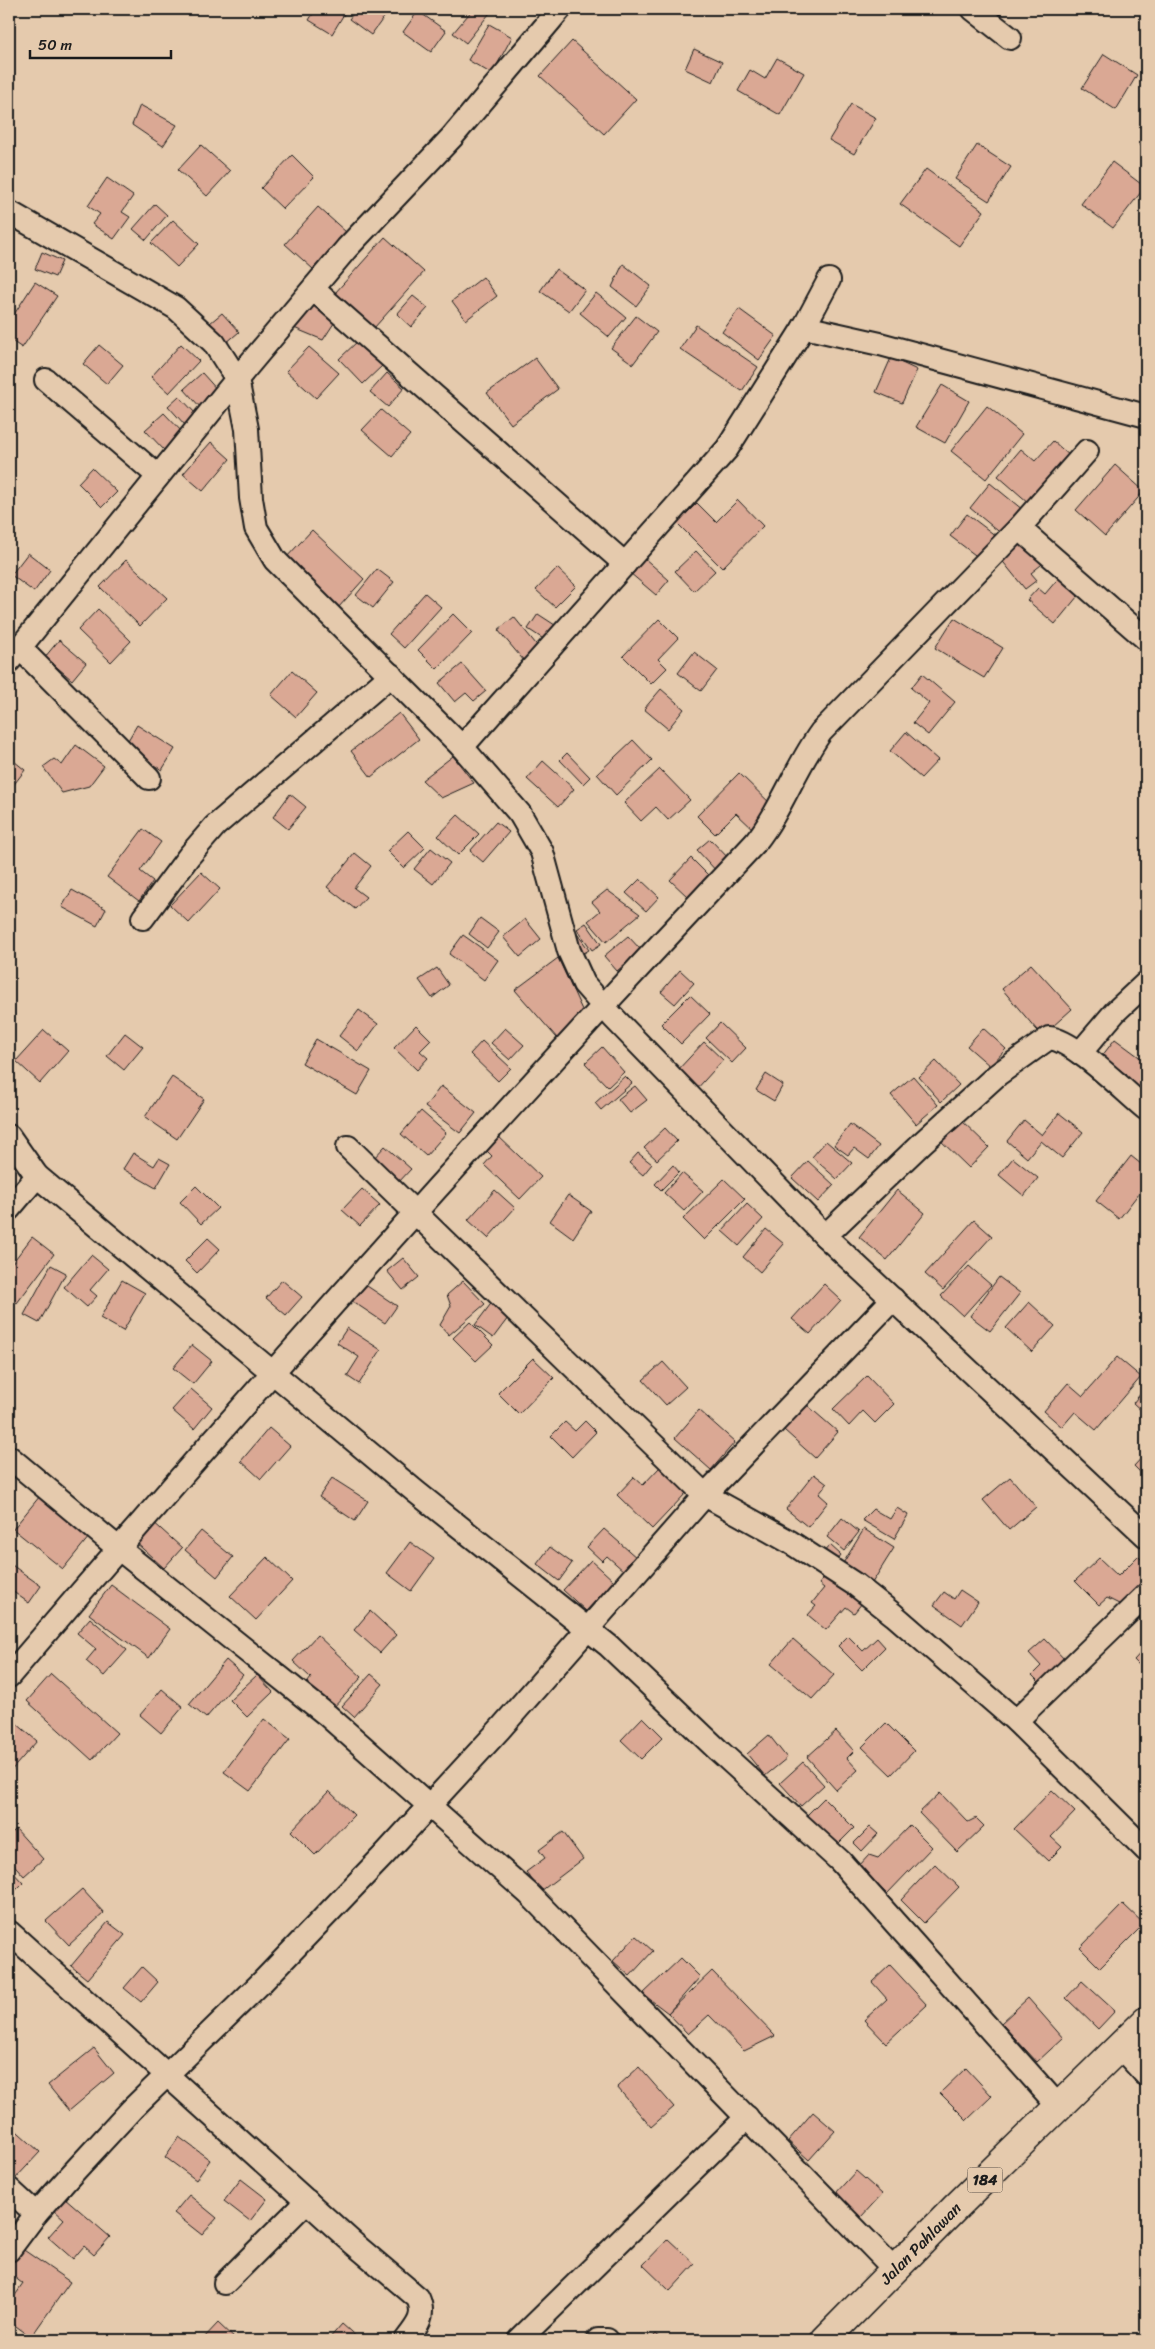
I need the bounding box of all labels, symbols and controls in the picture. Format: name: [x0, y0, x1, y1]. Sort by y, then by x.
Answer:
scale bar: [30, 28, 171, 60]
text: 50 m: [38, 32, 73, 58]
road number: 184: [968, 2168, 1002, 2192]
street label: Jalan Pahlawan: [872, 2195, 969, 2292]

